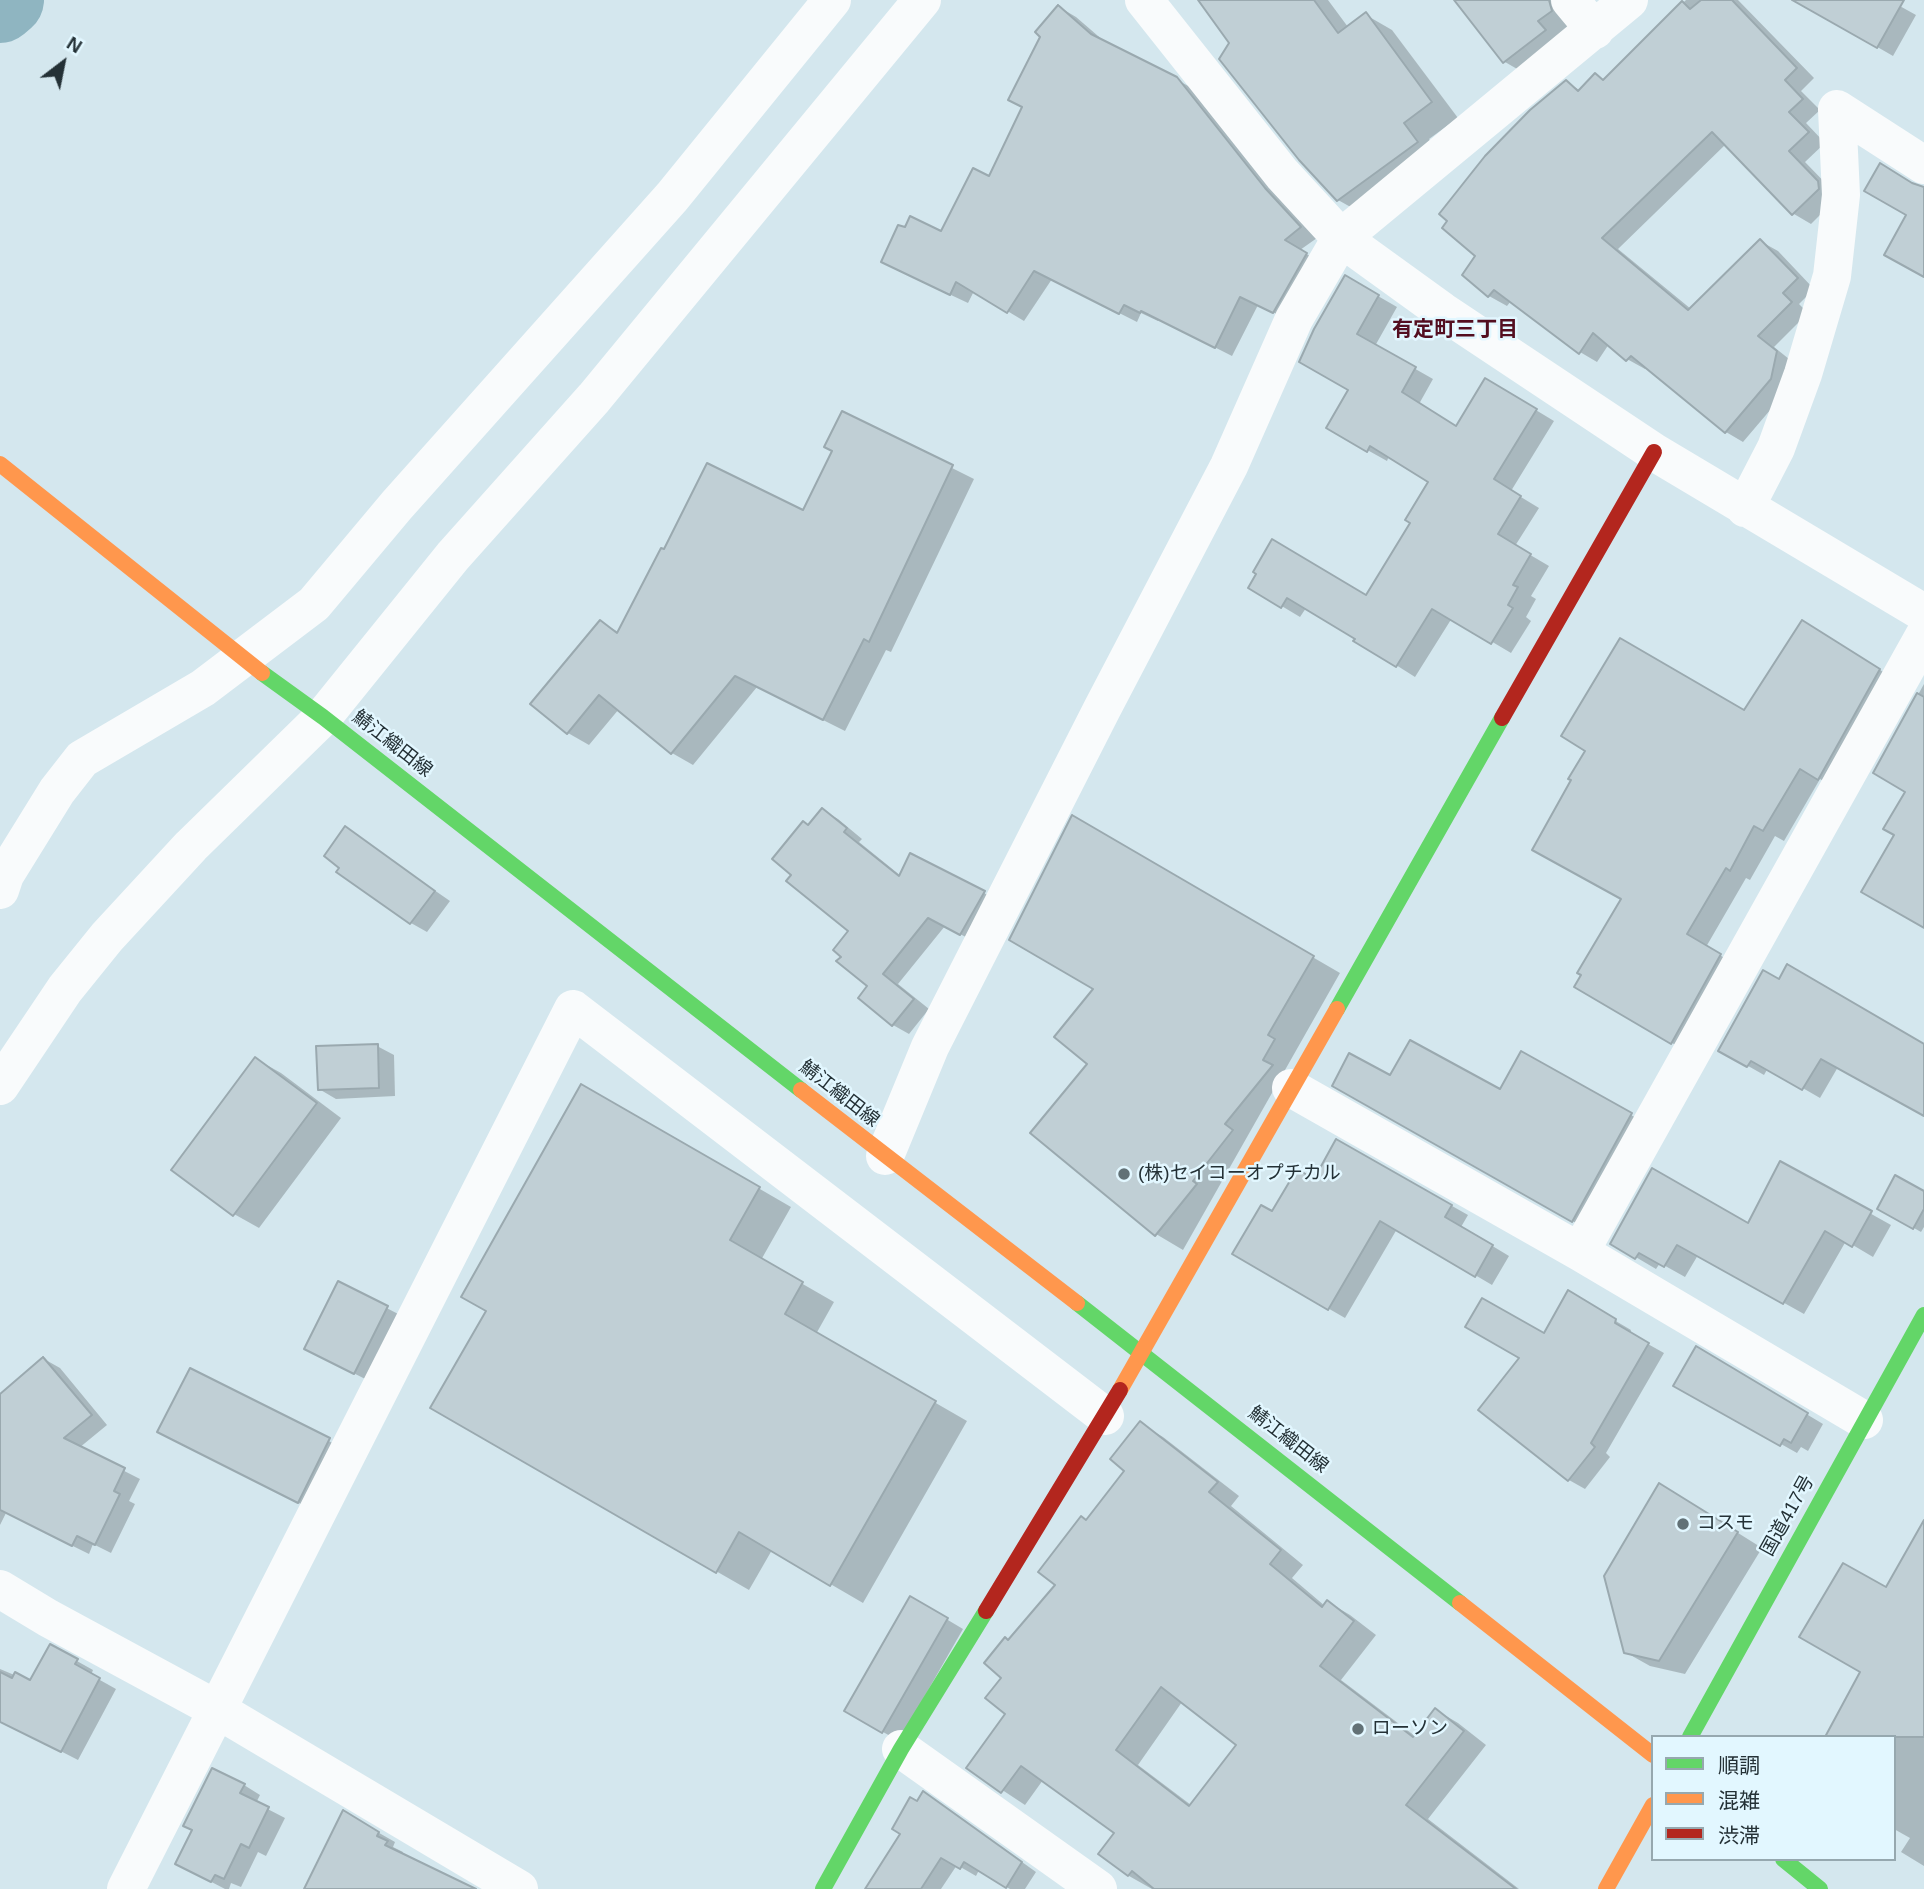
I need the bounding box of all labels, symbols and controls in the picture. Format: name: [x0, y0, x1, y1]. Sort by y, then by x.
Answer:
north arrow: [28, 28, 98, 98]
text: N: [63, 32, 86, 57]
district label: 有定町三丁目: [1392, 317, 1518, 343]
street label: 鯖江織田線: [348, 706, 436, 782]
street label: 鯖江織田線: [795, 1056, 883, 1132]
place label: (株)セイコーオプチカル: [1138, 1163, 1341, 1185]
marker: (株)セイコーオプチカル: [1116, 1166, 1132, 1182]
street label: 鯖江織田線: [1244, 1402, 1332, 1478]
street label: 国道417号: [1757, 1472, 1819, 1560]
place label: コスモ: [1697, 1513, 1754, 1535]
marker: コスモ: [1675, 1516, 1691, 1532]
place label: ローソン: [1372, 1718, 1448, 1740]
marker: ローソン: [1350, 1721, 1366, 1737]
legend: [1651, 1735, 1896, 1861]
text: 順調: [1718, 1754, 1760, 1777]
text: 混雑: [1718, 1789, 1760, 1812]
text: 渋滞: [1718, 1824, 1760, 1847]

